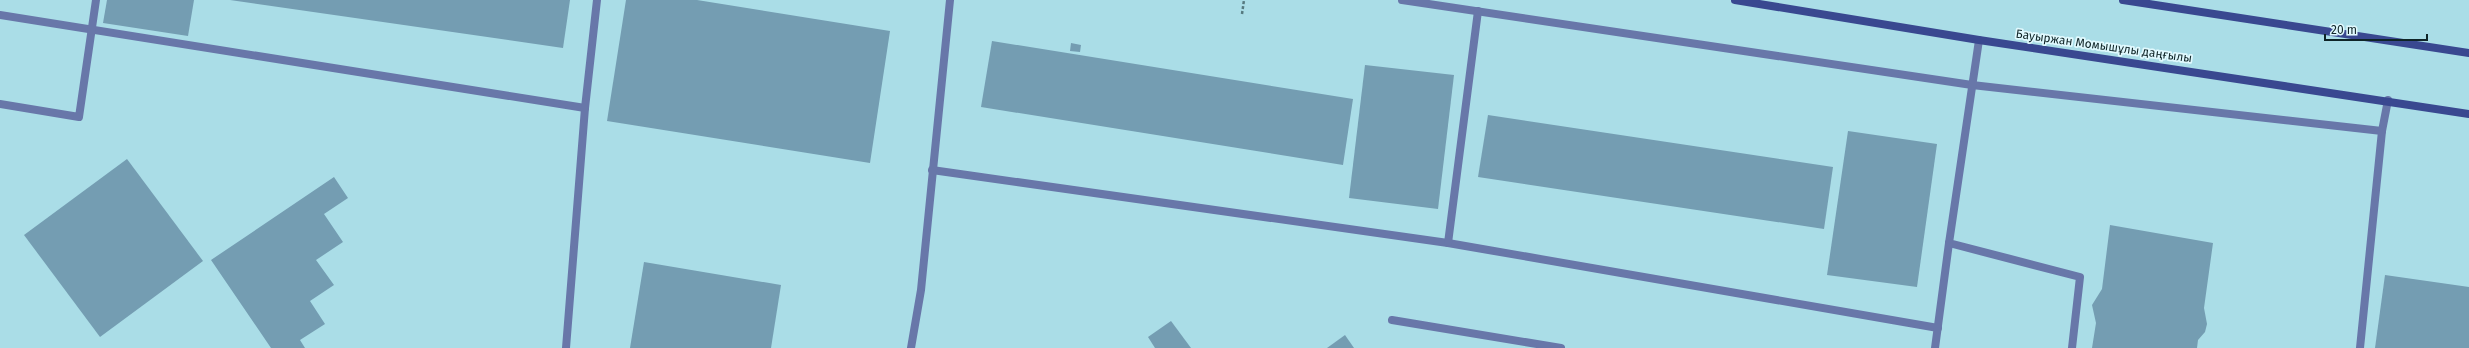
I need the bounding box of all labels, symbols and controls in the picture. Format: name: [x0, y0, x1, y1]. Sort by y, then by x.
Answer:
scale bar: [2325, 16, 2427, 42]
text: 20 m: [2331, 23, 2357, 37]
street label: Бауыржан Момышұлы даңғылы: [2015, 27, 2193, 65]

